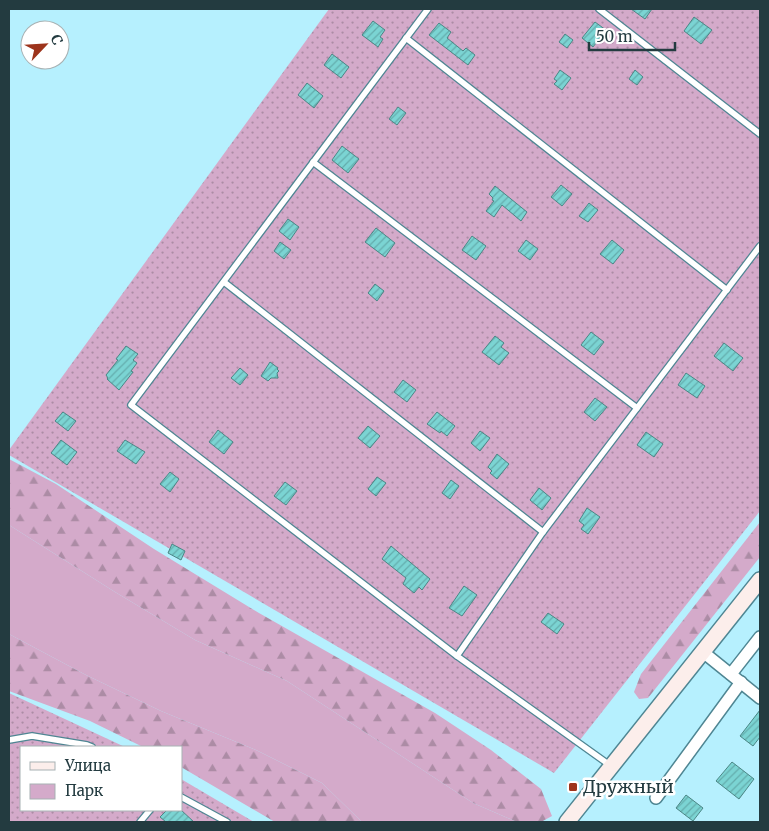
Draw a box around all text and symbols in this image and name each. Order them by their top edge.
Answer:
north arrow [20,20,70,70]
scale bar [589,20,675,52]
text: 50 m [596,27,633,46]
text: С [47,31,67,48]
legend [20,746,182,811]
text: Улица [64,756,111,775]
place label: Дружный [583,775,674,798]
text: Парк [65,781,104,800]
marker: Дружный [567,781,579,793]

